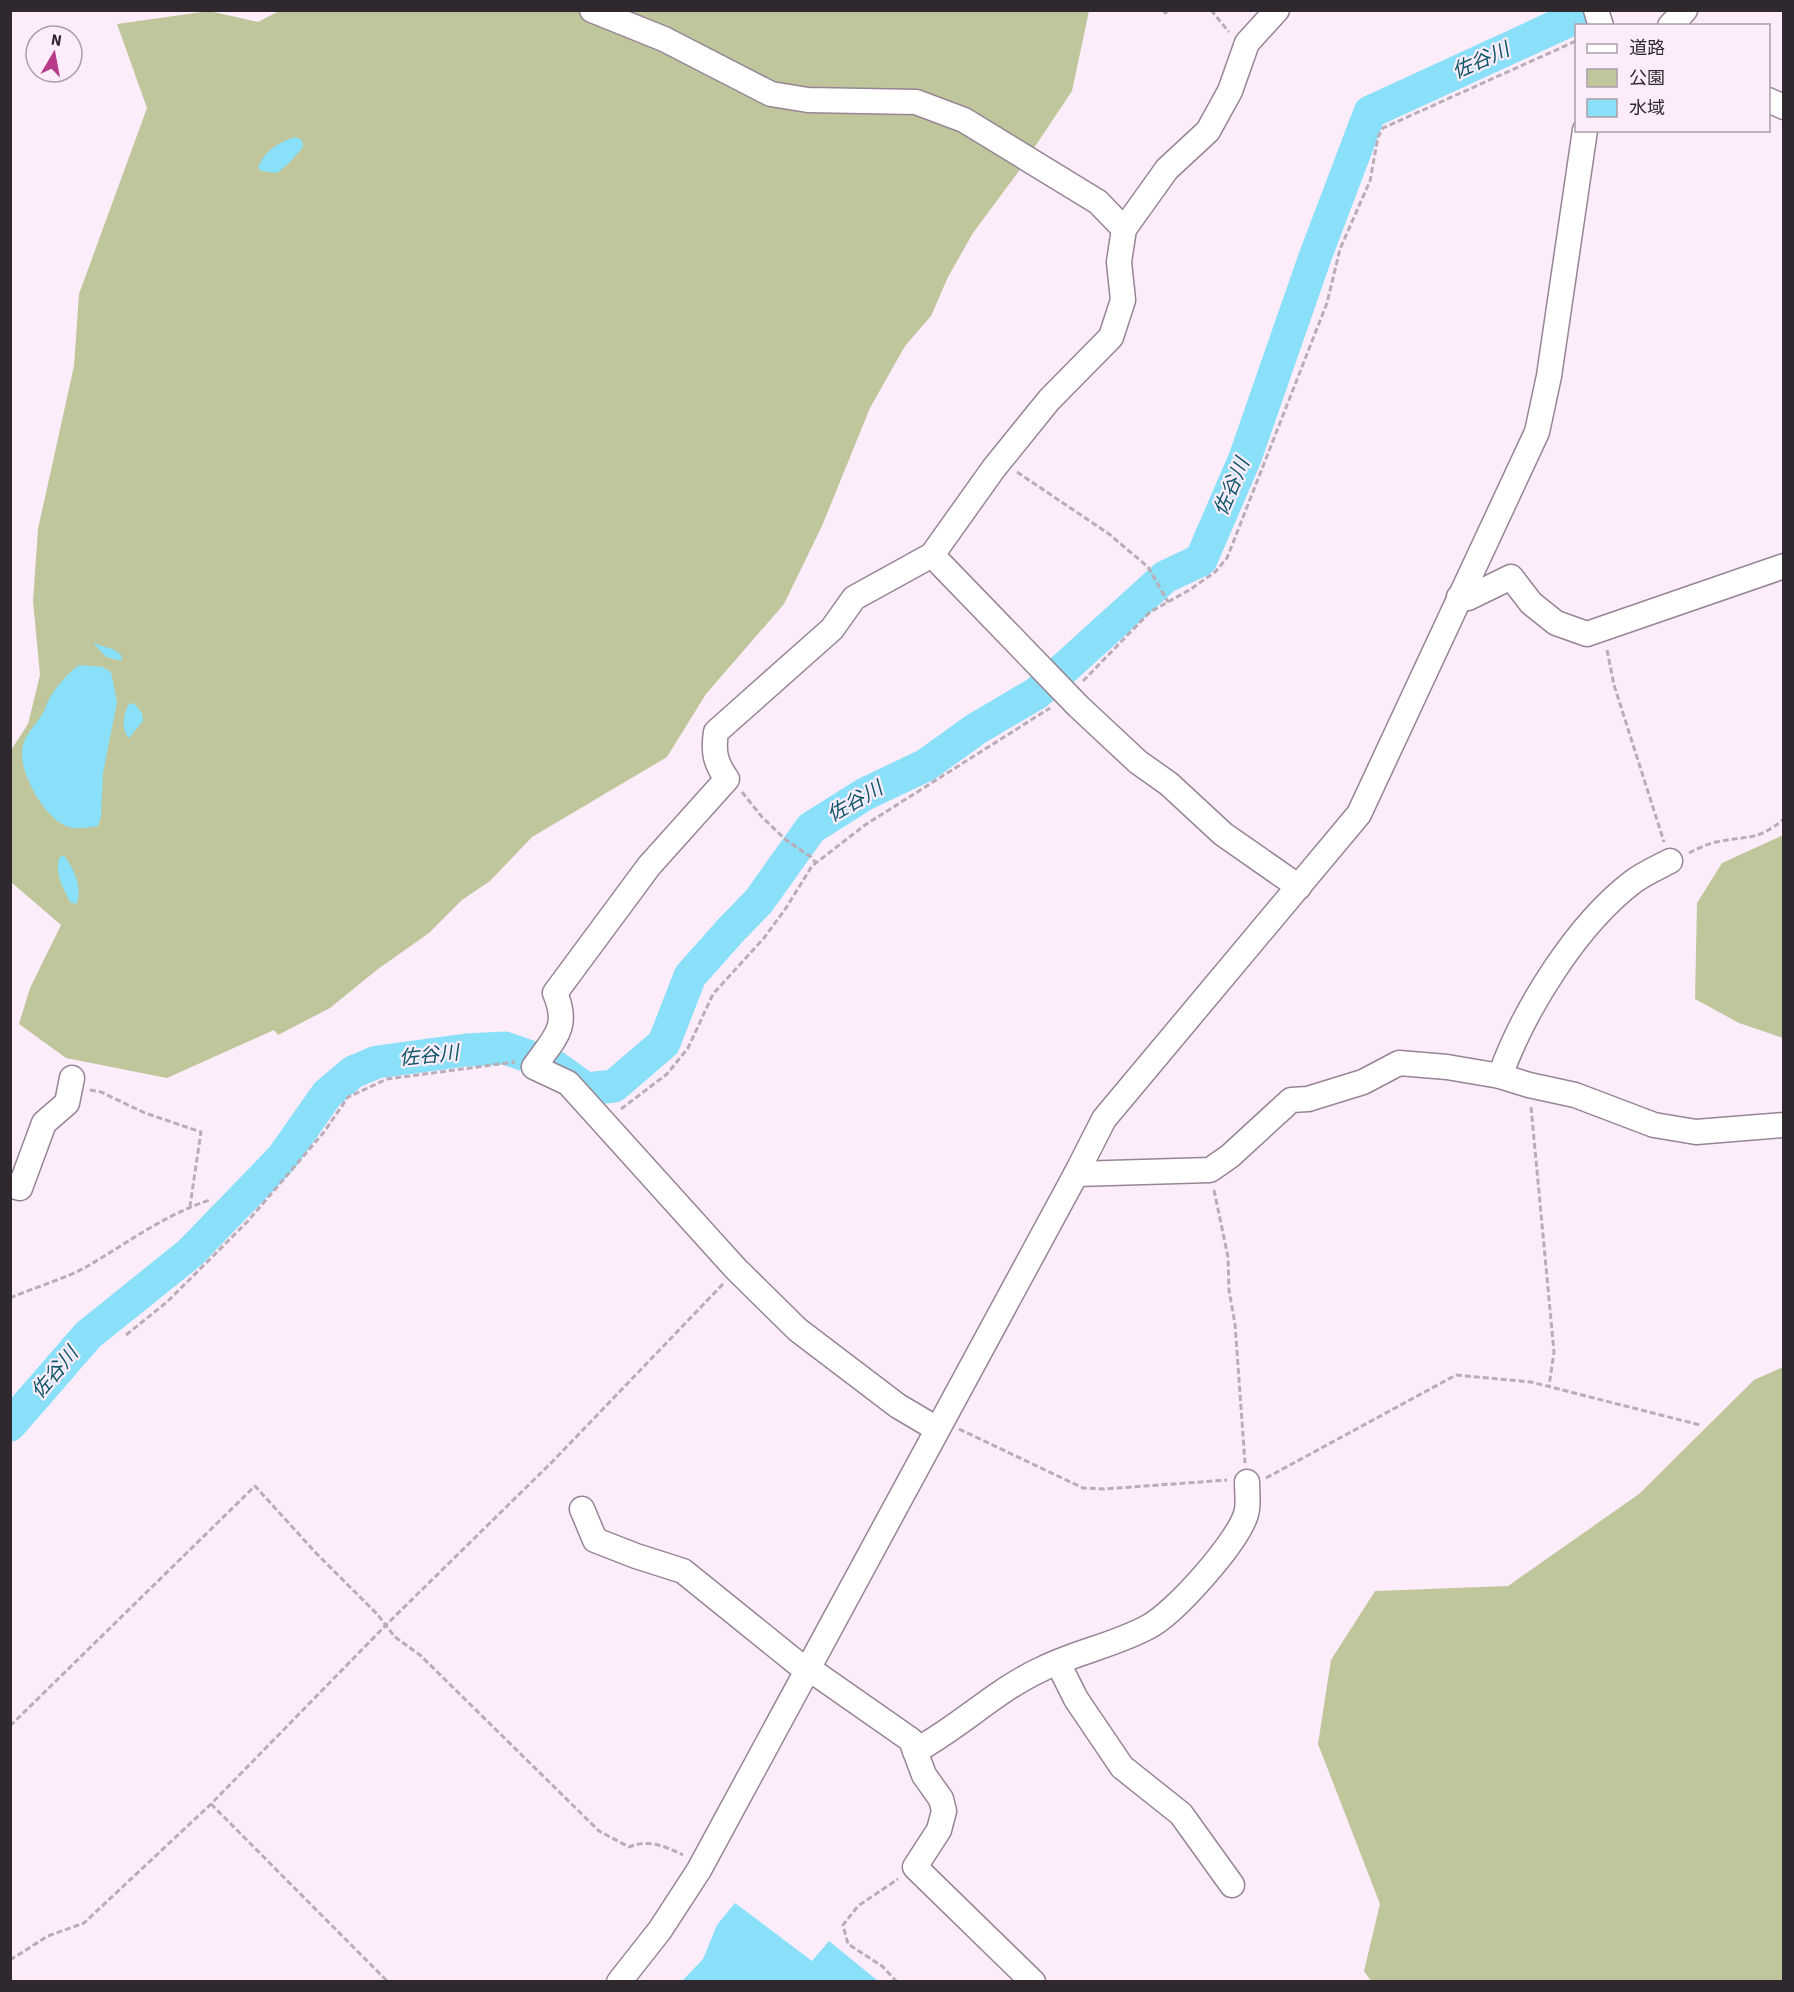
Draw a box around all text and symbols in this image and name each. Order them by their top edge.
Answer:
north arrow [24,24,84,84]
legend [1575,24,1770,132]
text: N [49,28,64,52]
water label: 佐谷川 [1448,35,1516,86]
text: 道路 [1629,36,1665,61]
text: 公園 [1629,66,1665,91]
text: 水域 [1629,96,1665,121]
water label: 佐谷川 [1207,452,1257,520]
water label: 佐谷川 [822,774,890,829]
water label: 佐谷川 [398,1039,462,1073]
water label: 佐谷川 [25,1339,86,1405]

